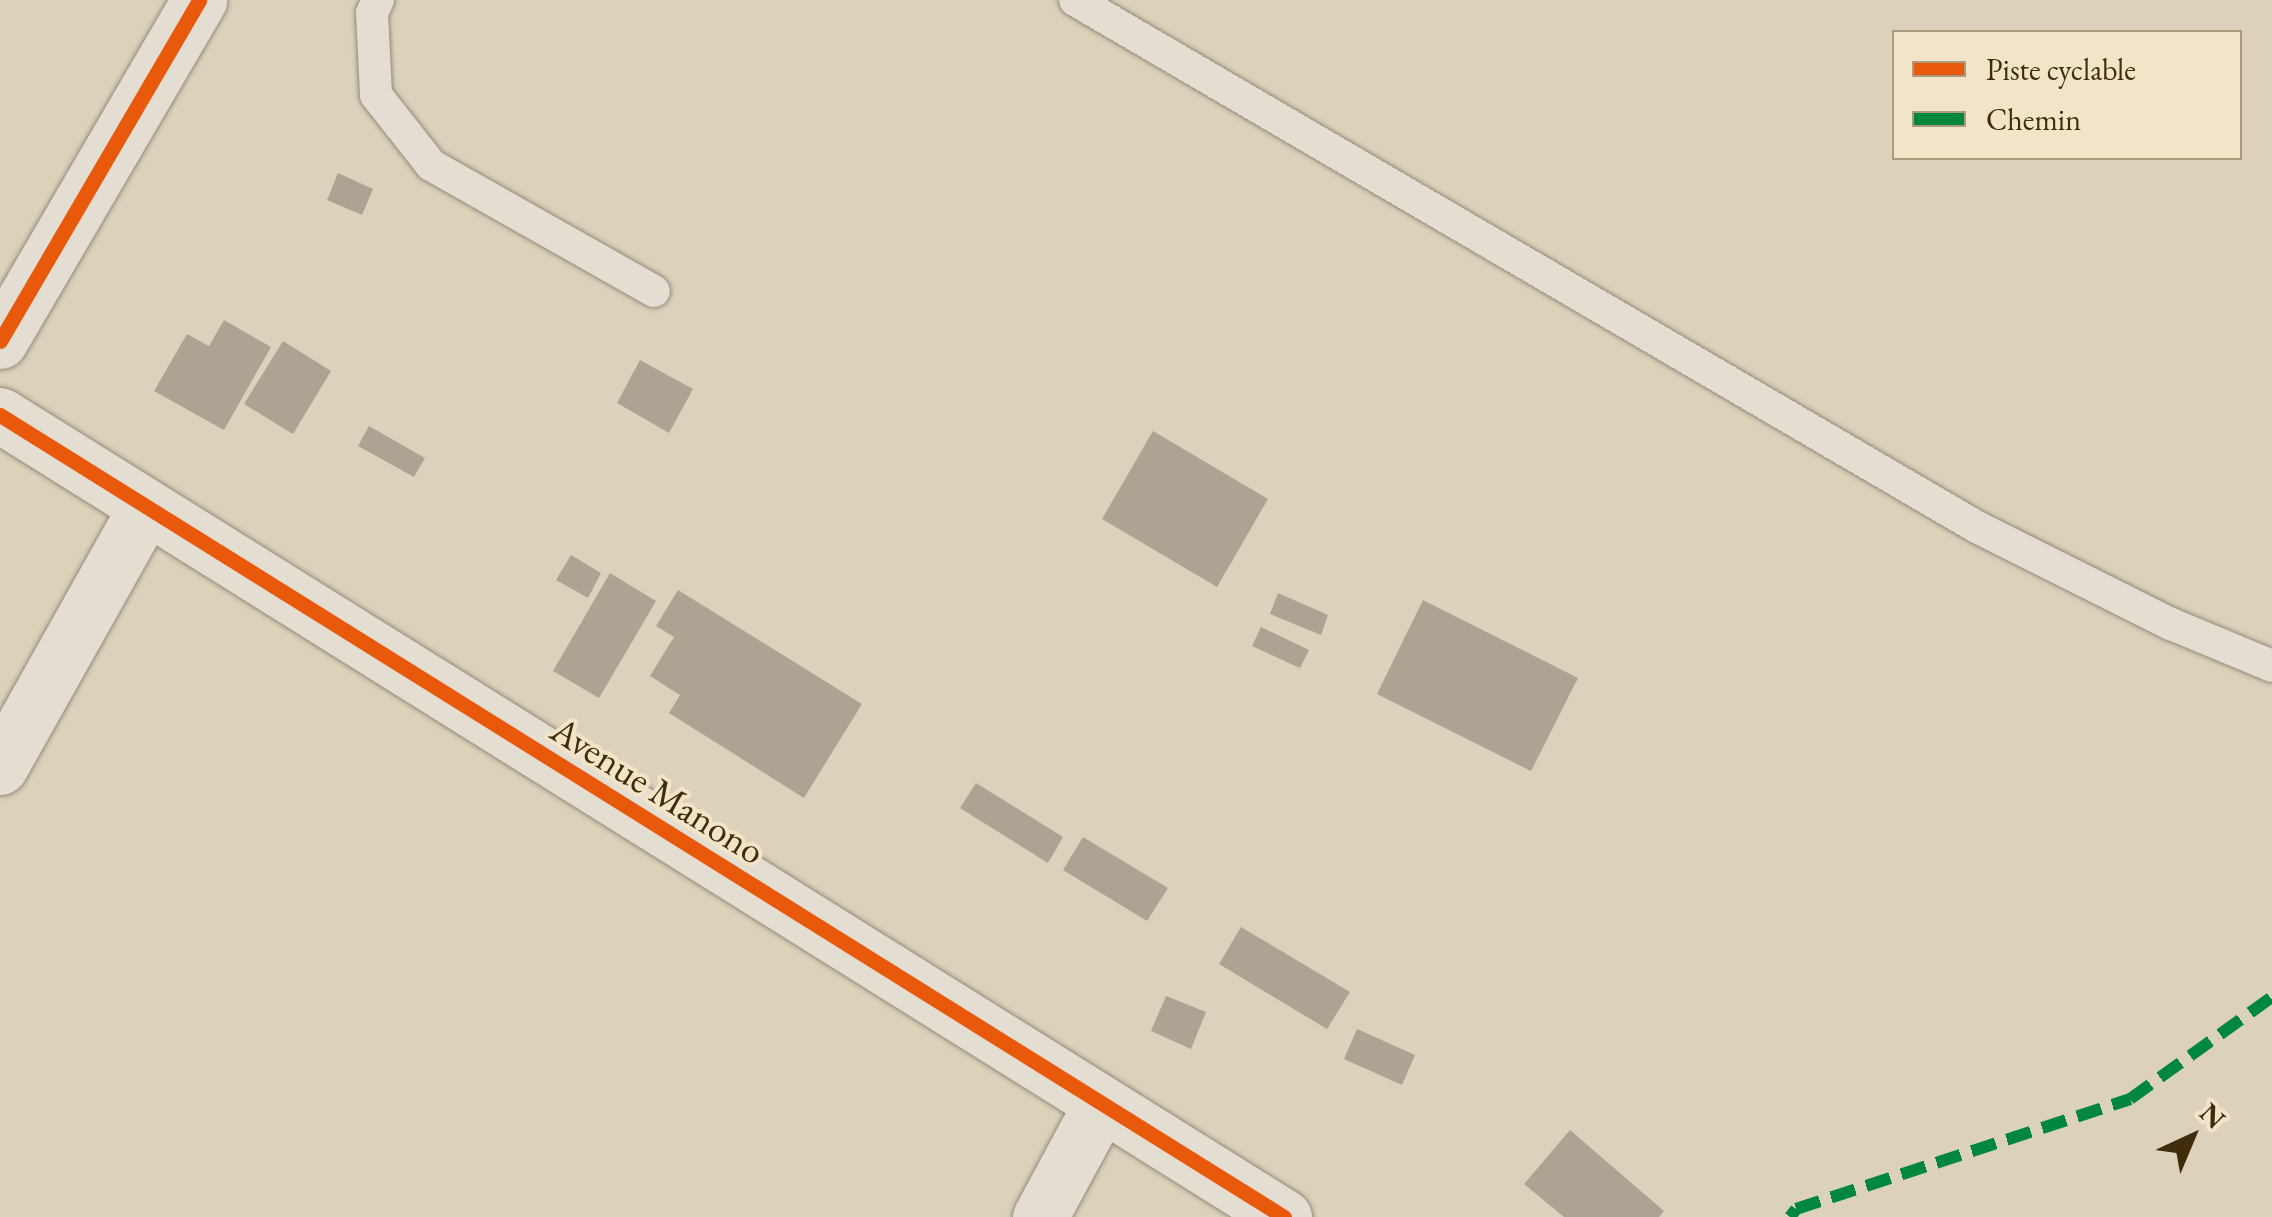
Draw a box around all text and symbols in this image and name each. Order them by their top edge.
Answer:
legend [1892,30,2242,160]
text: Piste cyclable [1986,50,2136,89]
text: Chemin [1986,100,2081,139]
street label: Avenue Manono [543,706,773,874]
north arrow [2142,1087,2242,1187]
text: N [2192,1095,2233,1136]

